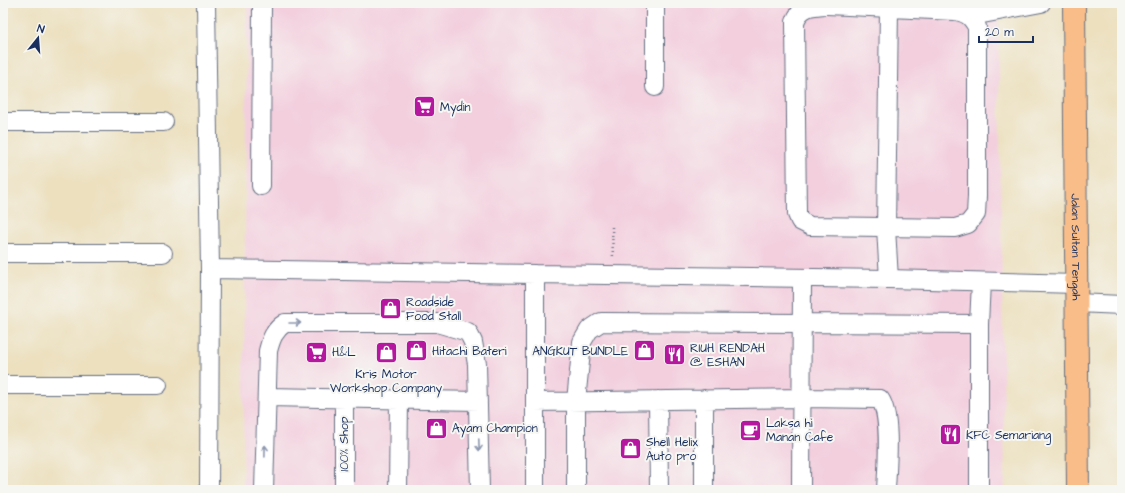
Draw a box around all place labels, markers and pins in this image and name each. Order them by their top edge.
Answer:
supermarket icon: Mydin [411,94,437,120]
place label: Mydin [440,99,470,117]
place label: Roadside Food Stall [406,294,461,325]
shop icon: Roadside Food Stall [377,296,403,322]
shop icon: Hitachi Bateri [404,338,430,364]
shop icon: ANGKUT BUNDLE [631,338,657,364]
supermarket icon: H&L [304,339,330,365]
shop icon: Kris Motor Workshop Company [373,340,399,366]
place label: RIUH RENDAH @ ESHAN [690,340,765,371]
restaurant icon: RIUH RENDAH @ ESHAN [662,342,688,368]
place label: Hitachi Bateri [432,343,507,360]
place label: ANGKUT BUNDLE [532,343,628,360]
place label: H&L [332,344,356,361]
place label: Kris Motor Workshop Company [330,366,443,398]
shop icon: Ayam Champion [423,415,449,441]
place label: Laksa hi Manan Cafe [766,415,834,446]
cafe icon: Laksa hi Manan Cafe [737,417,763,443]
place label: Ayam Champion [452,420,538,438]
restaurant icon: KFC Semariang [937,422,963,448]
place label: KFC Semariang [966,427,1051,445]
place label: Shell Helix Auto pro [646,434,698,465]
shop icon: Shell Helix Auto pro [618,436,644,462]

